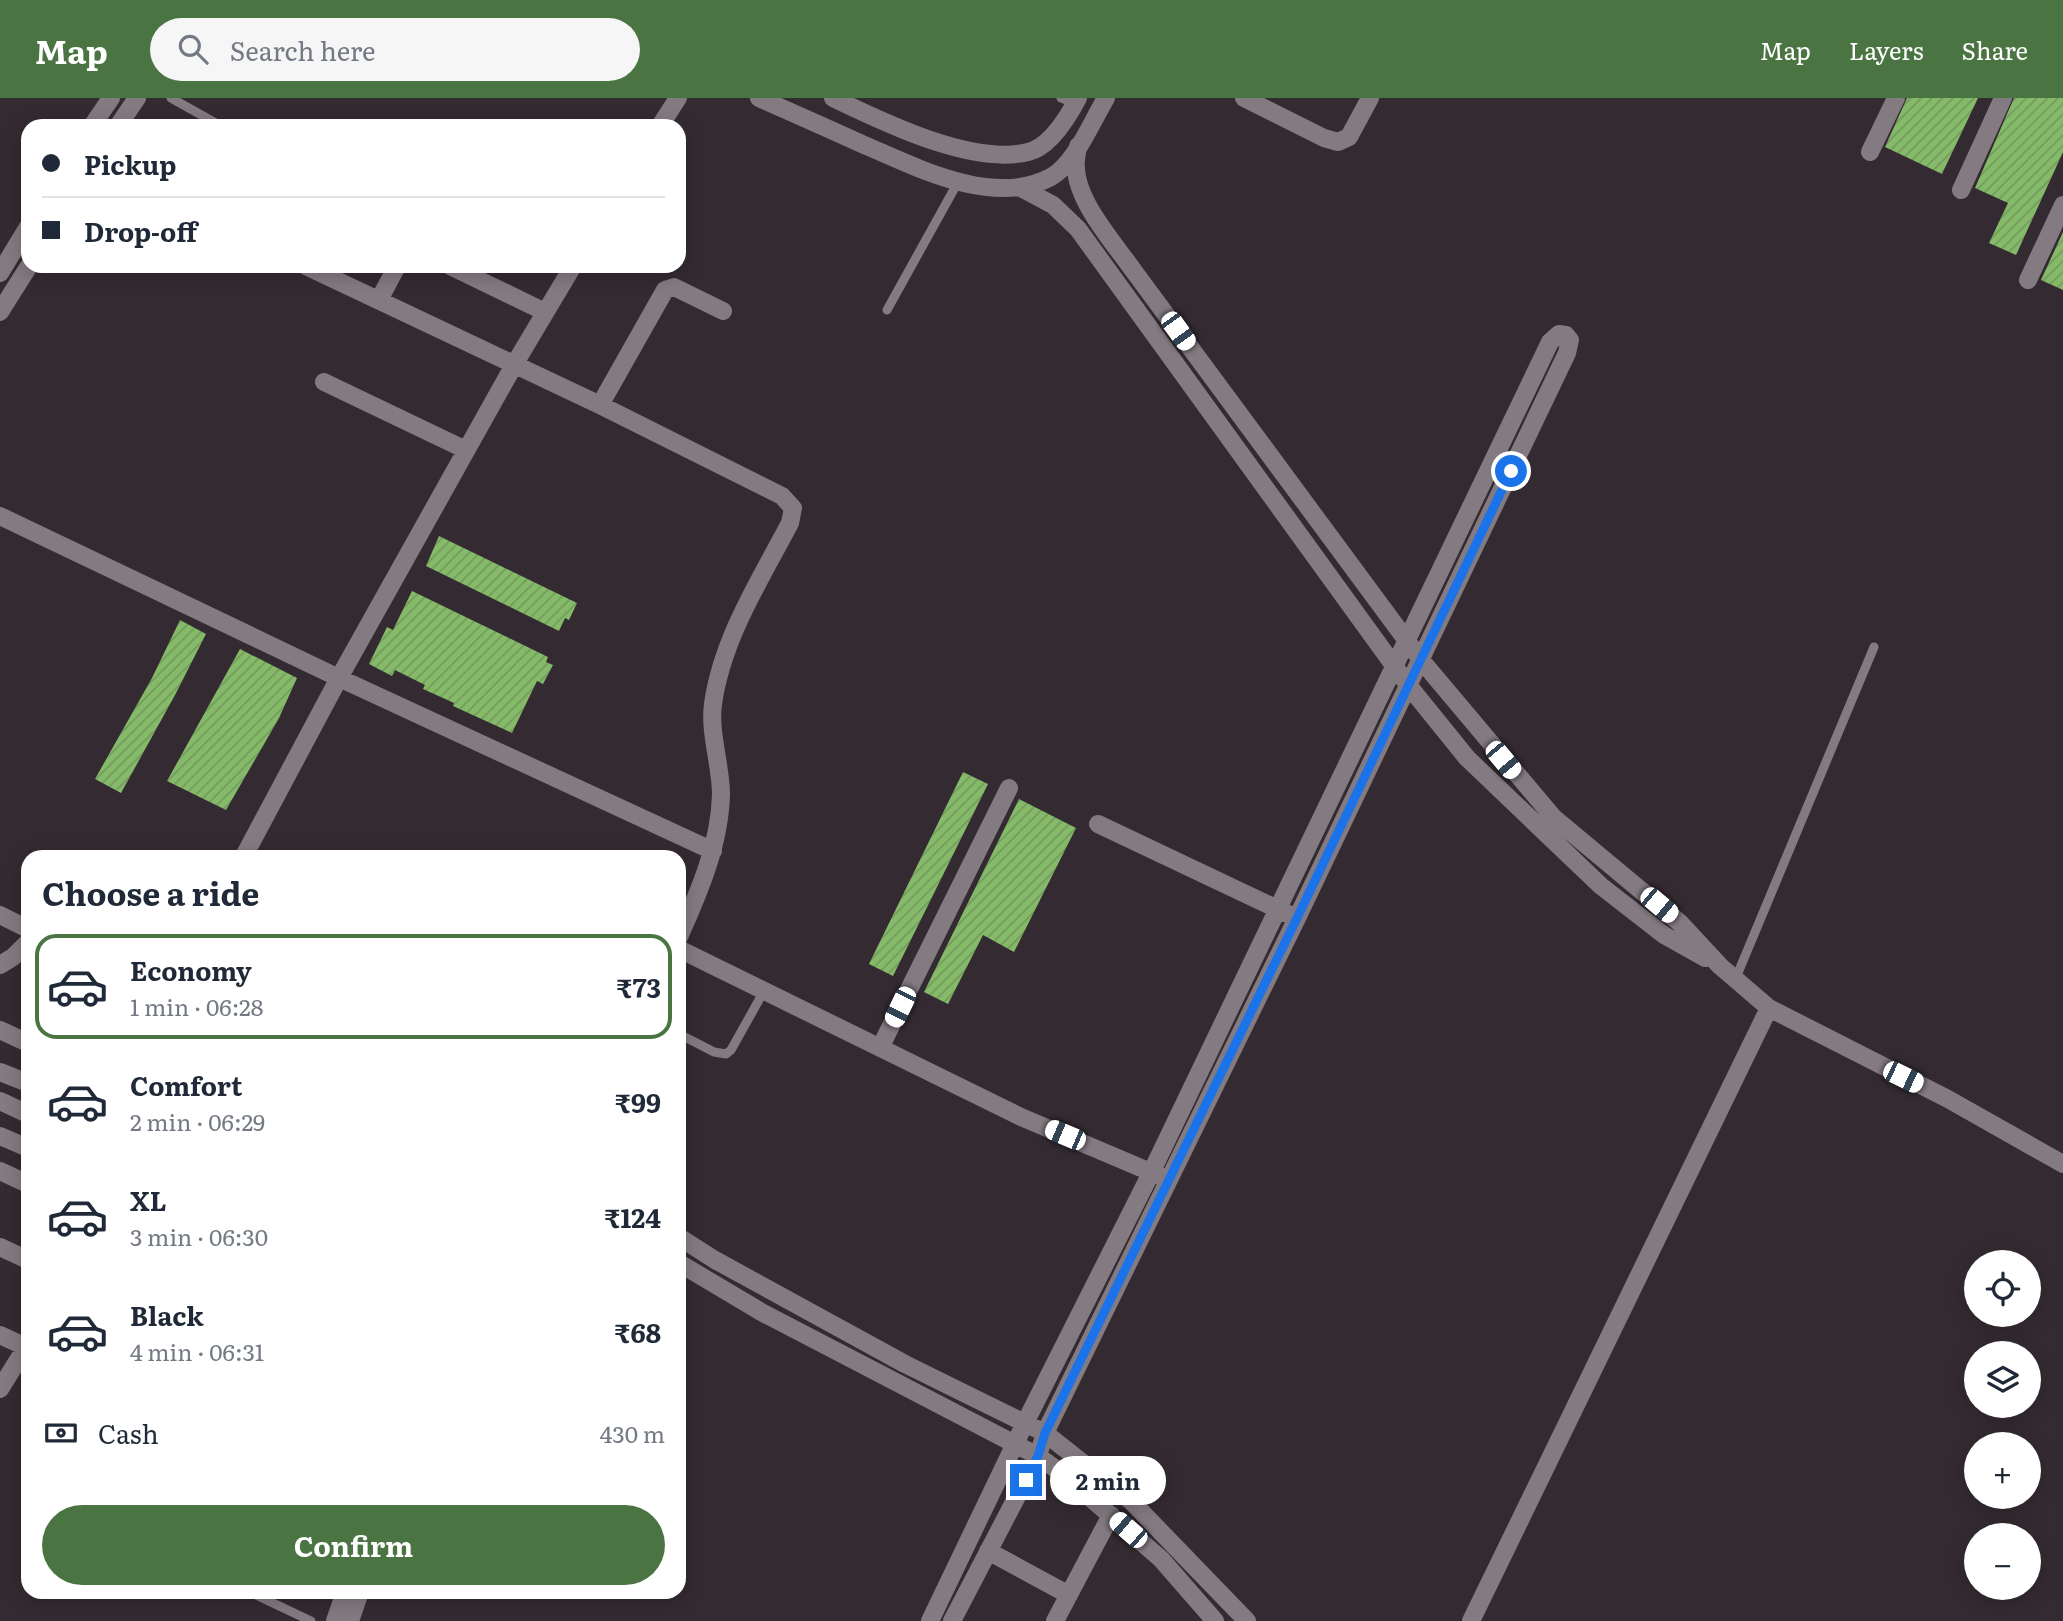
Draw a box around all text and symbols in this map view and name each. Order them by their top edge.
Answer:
search box [150,18,640,81]
text: Map [35,25,108,74]
icon: search [174,30,212,68]
text: Search here [230,30,376,69]
text: Map [1760,32,1811,67]
text: Layers [1849,32,1923,67]
text: Share [1961,32,2028,67]
text: Pickup [84,144,176,183]
text: Drop-off [84,211,197,250]
car [1158,308,1199,354]
route start [1495,455,1527,487]
car [1482,737,1525,783]
text: Choose a ride [42,868,259,916]
car [1637,883,1682,927]
text: Economy [130,950,252,989]
icon: car [46,955,109,1018]
text: ₹73 [617,967,661,1006]
car [882,984,919,1030]
text: 1 min · 06:28 [130,989,263,1023]
car [1880,1058,1927,1096]
text: Comfort [130,1065,242,1104]
icon: car [46,1070,109,1133]
text: ₹99 [615,1082,661,1121]
text: 2 min · 06:29 [130,1104,265,1138]
car [1042,1117,1089,1153]
text: XL [130,1180,167,1219]
icon: car [46,1185,109,1248]
text: ₹124 [605,1197,661,1236]
text: 3 min · 06:30 [130,1219,268,1253]
map controls [1964,1250,2041,1600]
button: locate [1964,1250,2041,1327]
text: Black [130,1295,204,1334]
icon: car [46,1300,109,1363]
text: ₹68 [615,1312,661,1351]
text: 4 min · 06:31 [130,1334,264,1368]
button: layers [1964,1341,2041,1418]
text: Cash [98,1413,159,1452]
icon: cash [42,1414,80,1452]
text: 430 m [600,1416,665,1450]
button: + [1964,1432,2041,1509]
callout: 2 min [1050,1456,1166,1504]
text: 2 min [1076,1463,1140,1497]
route end [1010,1464,1042,1496]
button: Confirm [42,1505,665,1585]
car [1106,1508,1151,1552]
button: − [1964,1523,2041,1600]

